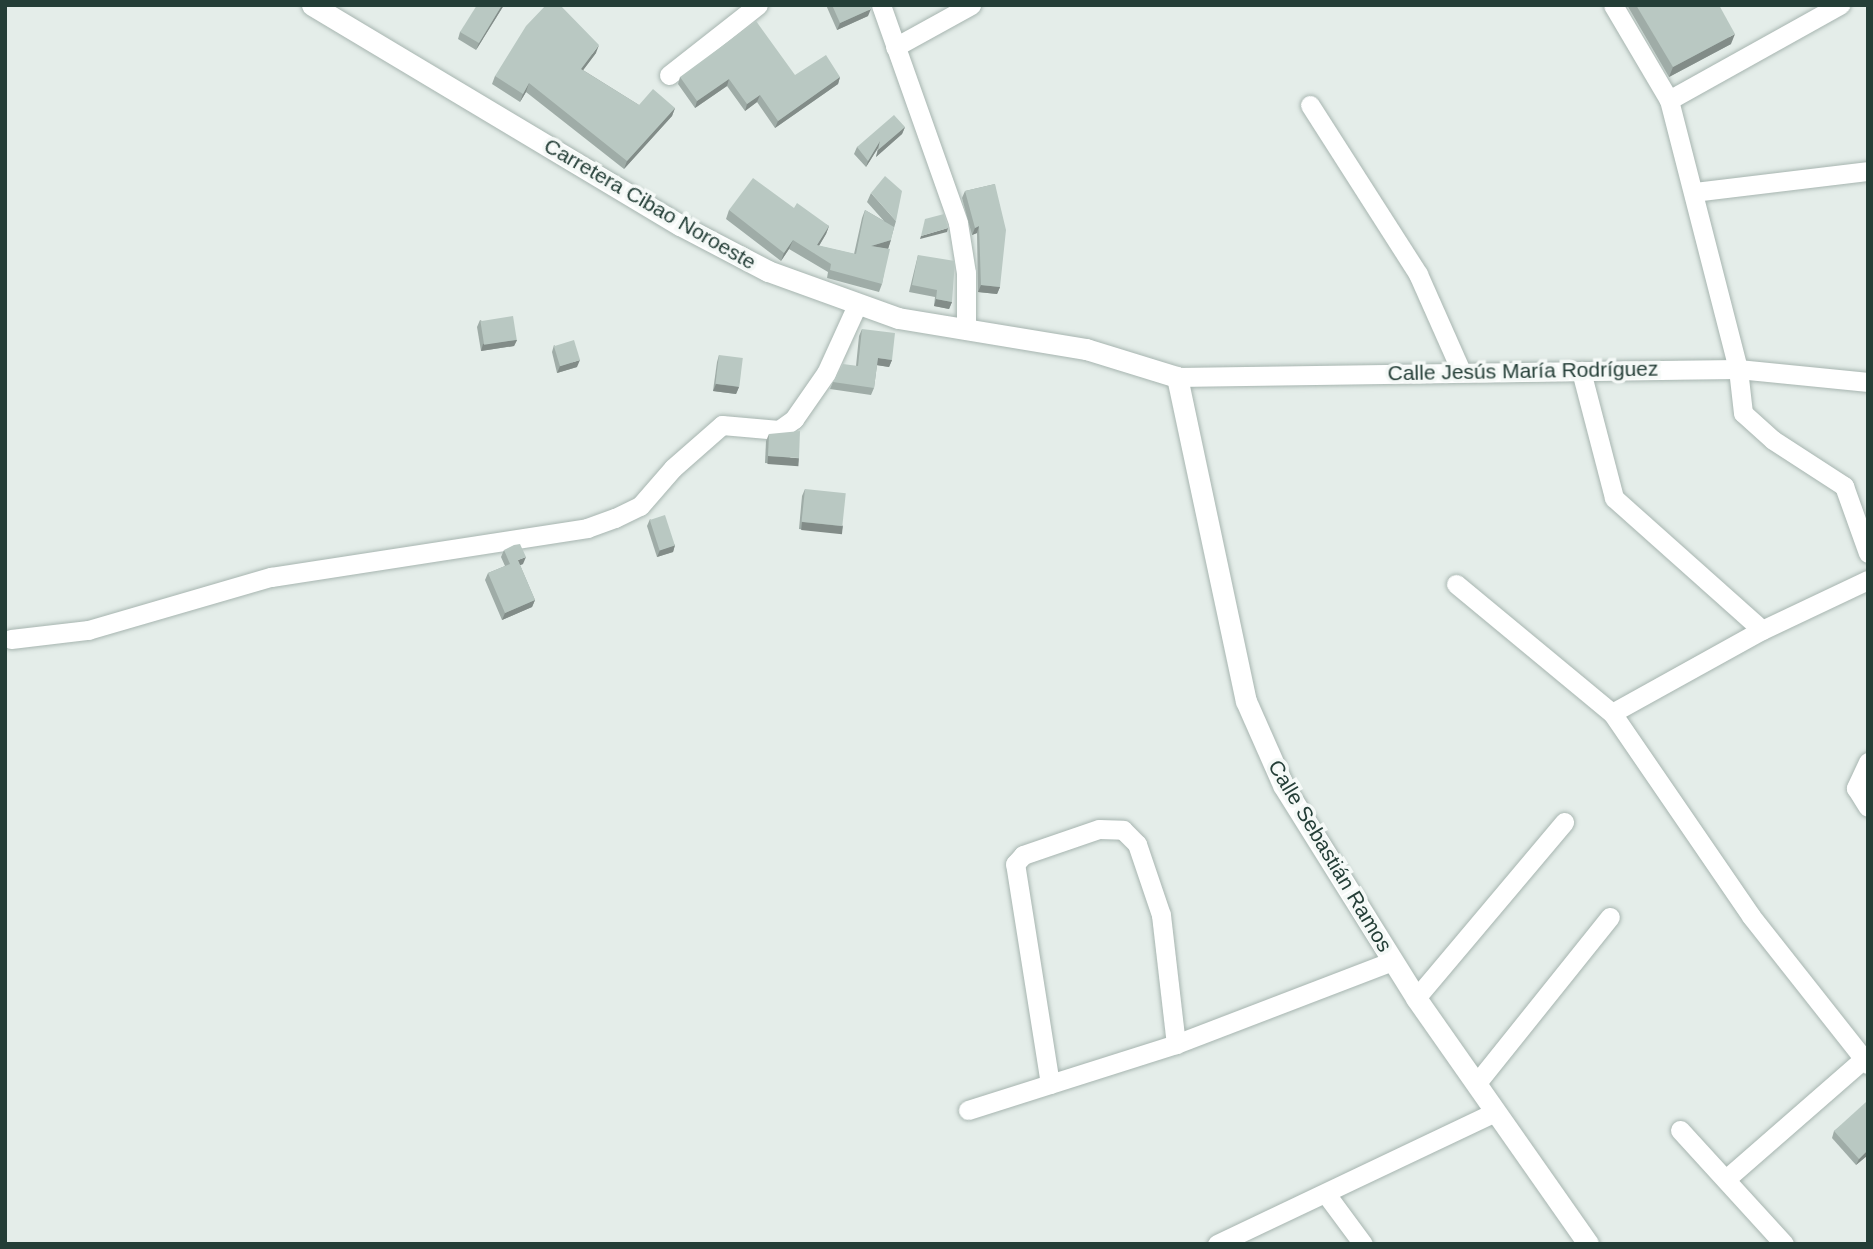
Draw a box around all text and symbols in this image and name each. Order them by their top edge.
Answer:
street label: Carretera Cibao Noroeste [540,133,760,275]
street label: Calle Jesús María Rodríguez [1387,356,1659,386]
street label: Calle Sebastián Ramos [1263,755,1397,957]

